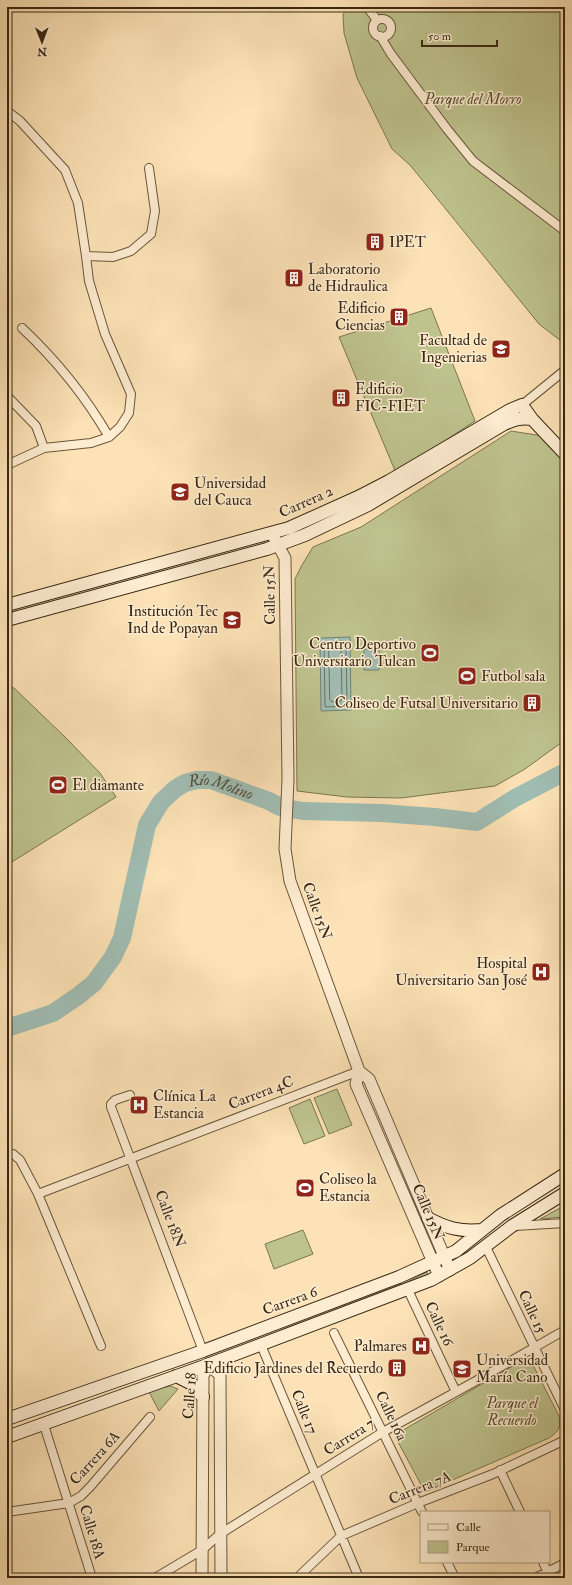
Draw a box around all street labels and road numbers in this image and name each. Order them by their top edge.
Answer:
street label: Carrera 2 [276,482,336,522]
street label: Calle 15N [260,565,280,625]
street label: Calle 15N [298,880,336,943]
street label: Carrera 4C [226,1072,296,1114]
street label: Calle 15N [408,1181,449,1244]
street label: Calle 18N [150,1188,190,1251]
street label: Carrera 6 [260,1282,321,1320]
street label: Calle 15 [514,1287,551,1337]
street label: Calle 16 [420,1299,458,1351]
street label: Calle 18 [179,1372,201,1420]
street label: Calle 17 [287,1387,322,1437]
street label: Calle 16a [371,1388,412,1445]
street label: Carrera 7 [320,1414,378,1460]
street label: Carrera 6A [66,1427,125,1489]
street label: Carrera 7A [386,1467,455,1509]
street label: Calle 18A [75,1502,109,1562]

